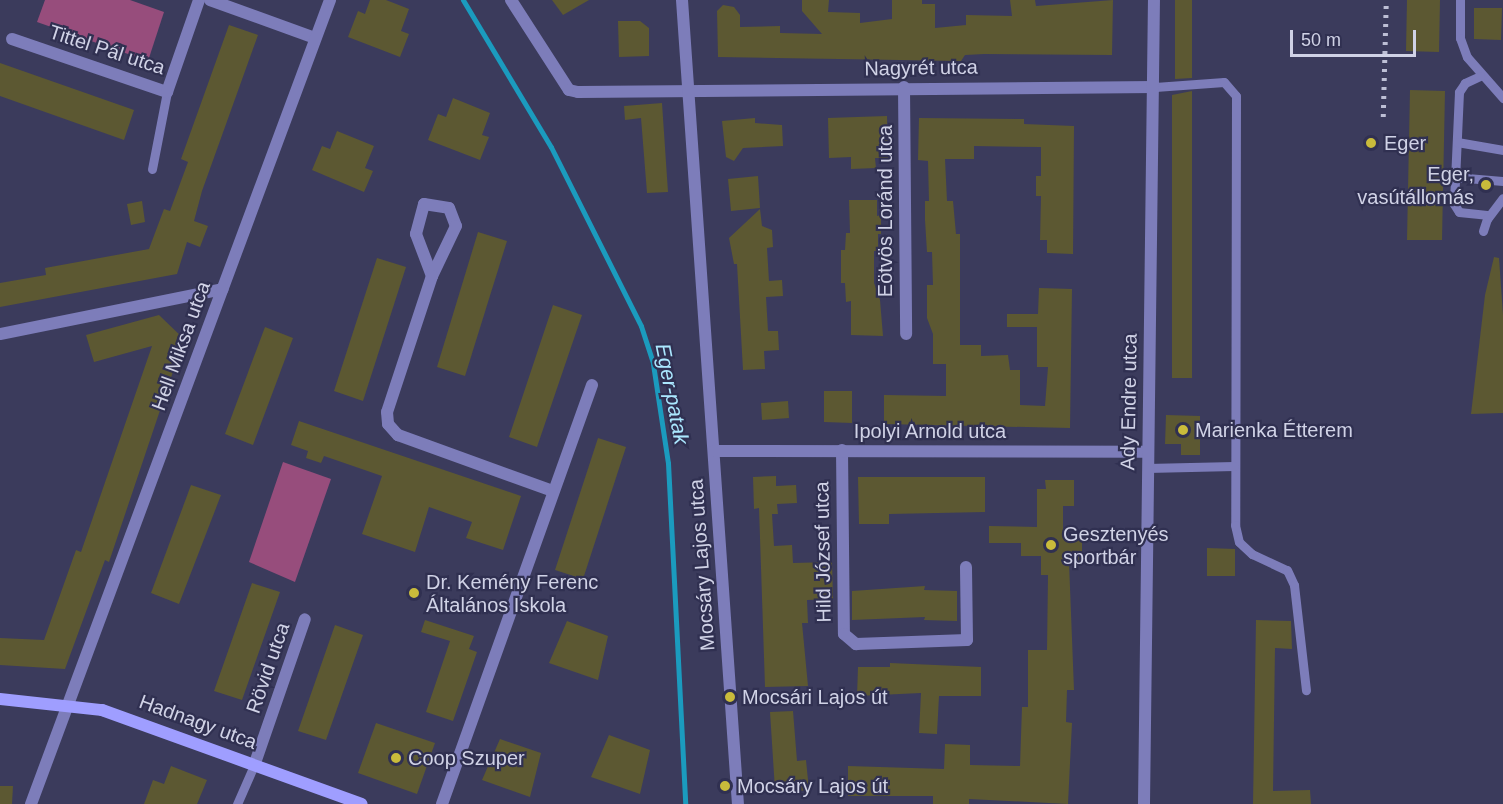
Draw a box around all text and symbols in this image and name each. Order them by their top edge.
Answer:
scale bar [1293,18,1419,56]
street label: Tittel Pál utca [46,20,168,80]
text: 50 m [1301,30,1341,50]
street label: Nagyrét utca [864,55,978,81]
street label: Eötvös Loránd utca [873,125,897,297]
place label: Eger [1384,131,1426,155]
marker: Eger [1362,134,1380,152]
place label: Eger, vasútállomás [1357,162,1474,209]
marker: Eger, vasútállomás [1479,178,1493,192]
street label: Hell Miksa utca [147,278,215,414]
street label: Ady Endre utca [1116,333,1142,471]
water label: Eger-patak [650,341,694,447]
place label: Marienka Étterem [1195,418,1353,442]
street label: Ipolyi Arnold utca [853,419,1007,443]
marker: Marienka Étterem [1176,423,1190,437]
street label: Mocsáry Lajos utca [684,478,720,652]
street label: Hild József utca [810,481,836,623]
place label: Gesztenyés sportbár [1063,522,1169,569]
marker: Gesztenyés sportbár [1044,538,1058,552]
place label: Dr. Kemény Ferenc Általános Iskola [426,570,598,617]
marker: Dr. Kemény Ferenc Általános Iskola [407,586,421,600]
street label: Rövid utca [241,619,295,717]
place label: Mocsári Lajos út [742,685,888,709]
street label: Hadnagy utca [136,690,260,754]
marker: Mocsári Lajos út [723,690,737,704]
place label: Coop Szuper [408,746,525,770]
marker: Coop Szuper [389,751,403,765]
place label: Mocsáry Lajos út [737,774,888,798]
marker: Mocsáry Lajos út [718,779,732,793]

